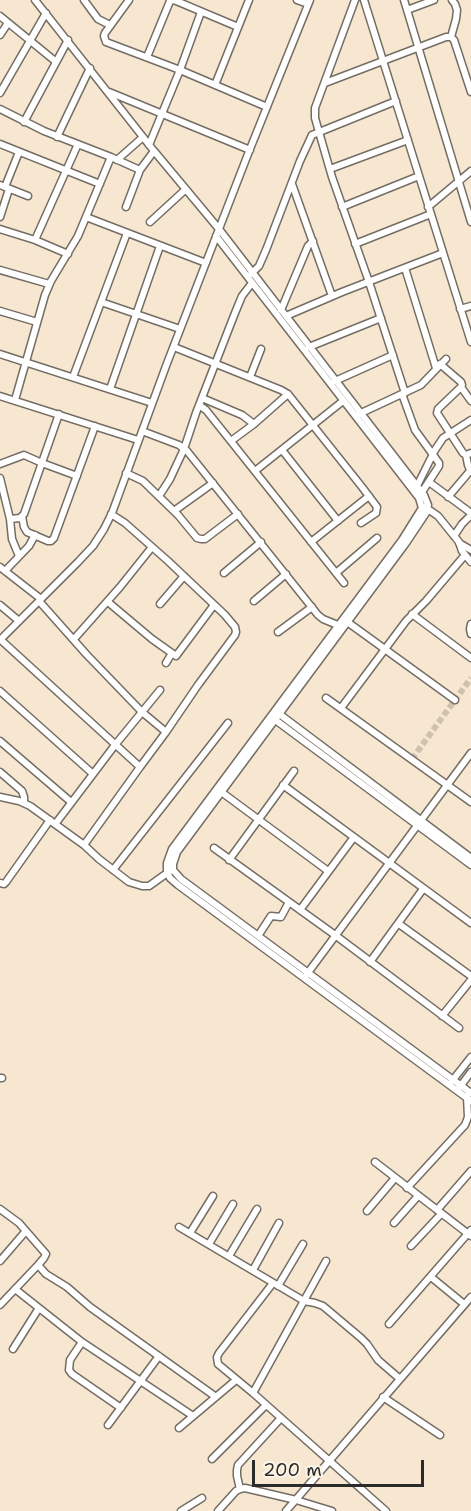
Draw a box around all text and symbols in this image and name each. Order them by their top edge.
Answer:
scale bar [255,1448,428,1486]
text: 200 m [263,1458,322,1482]

